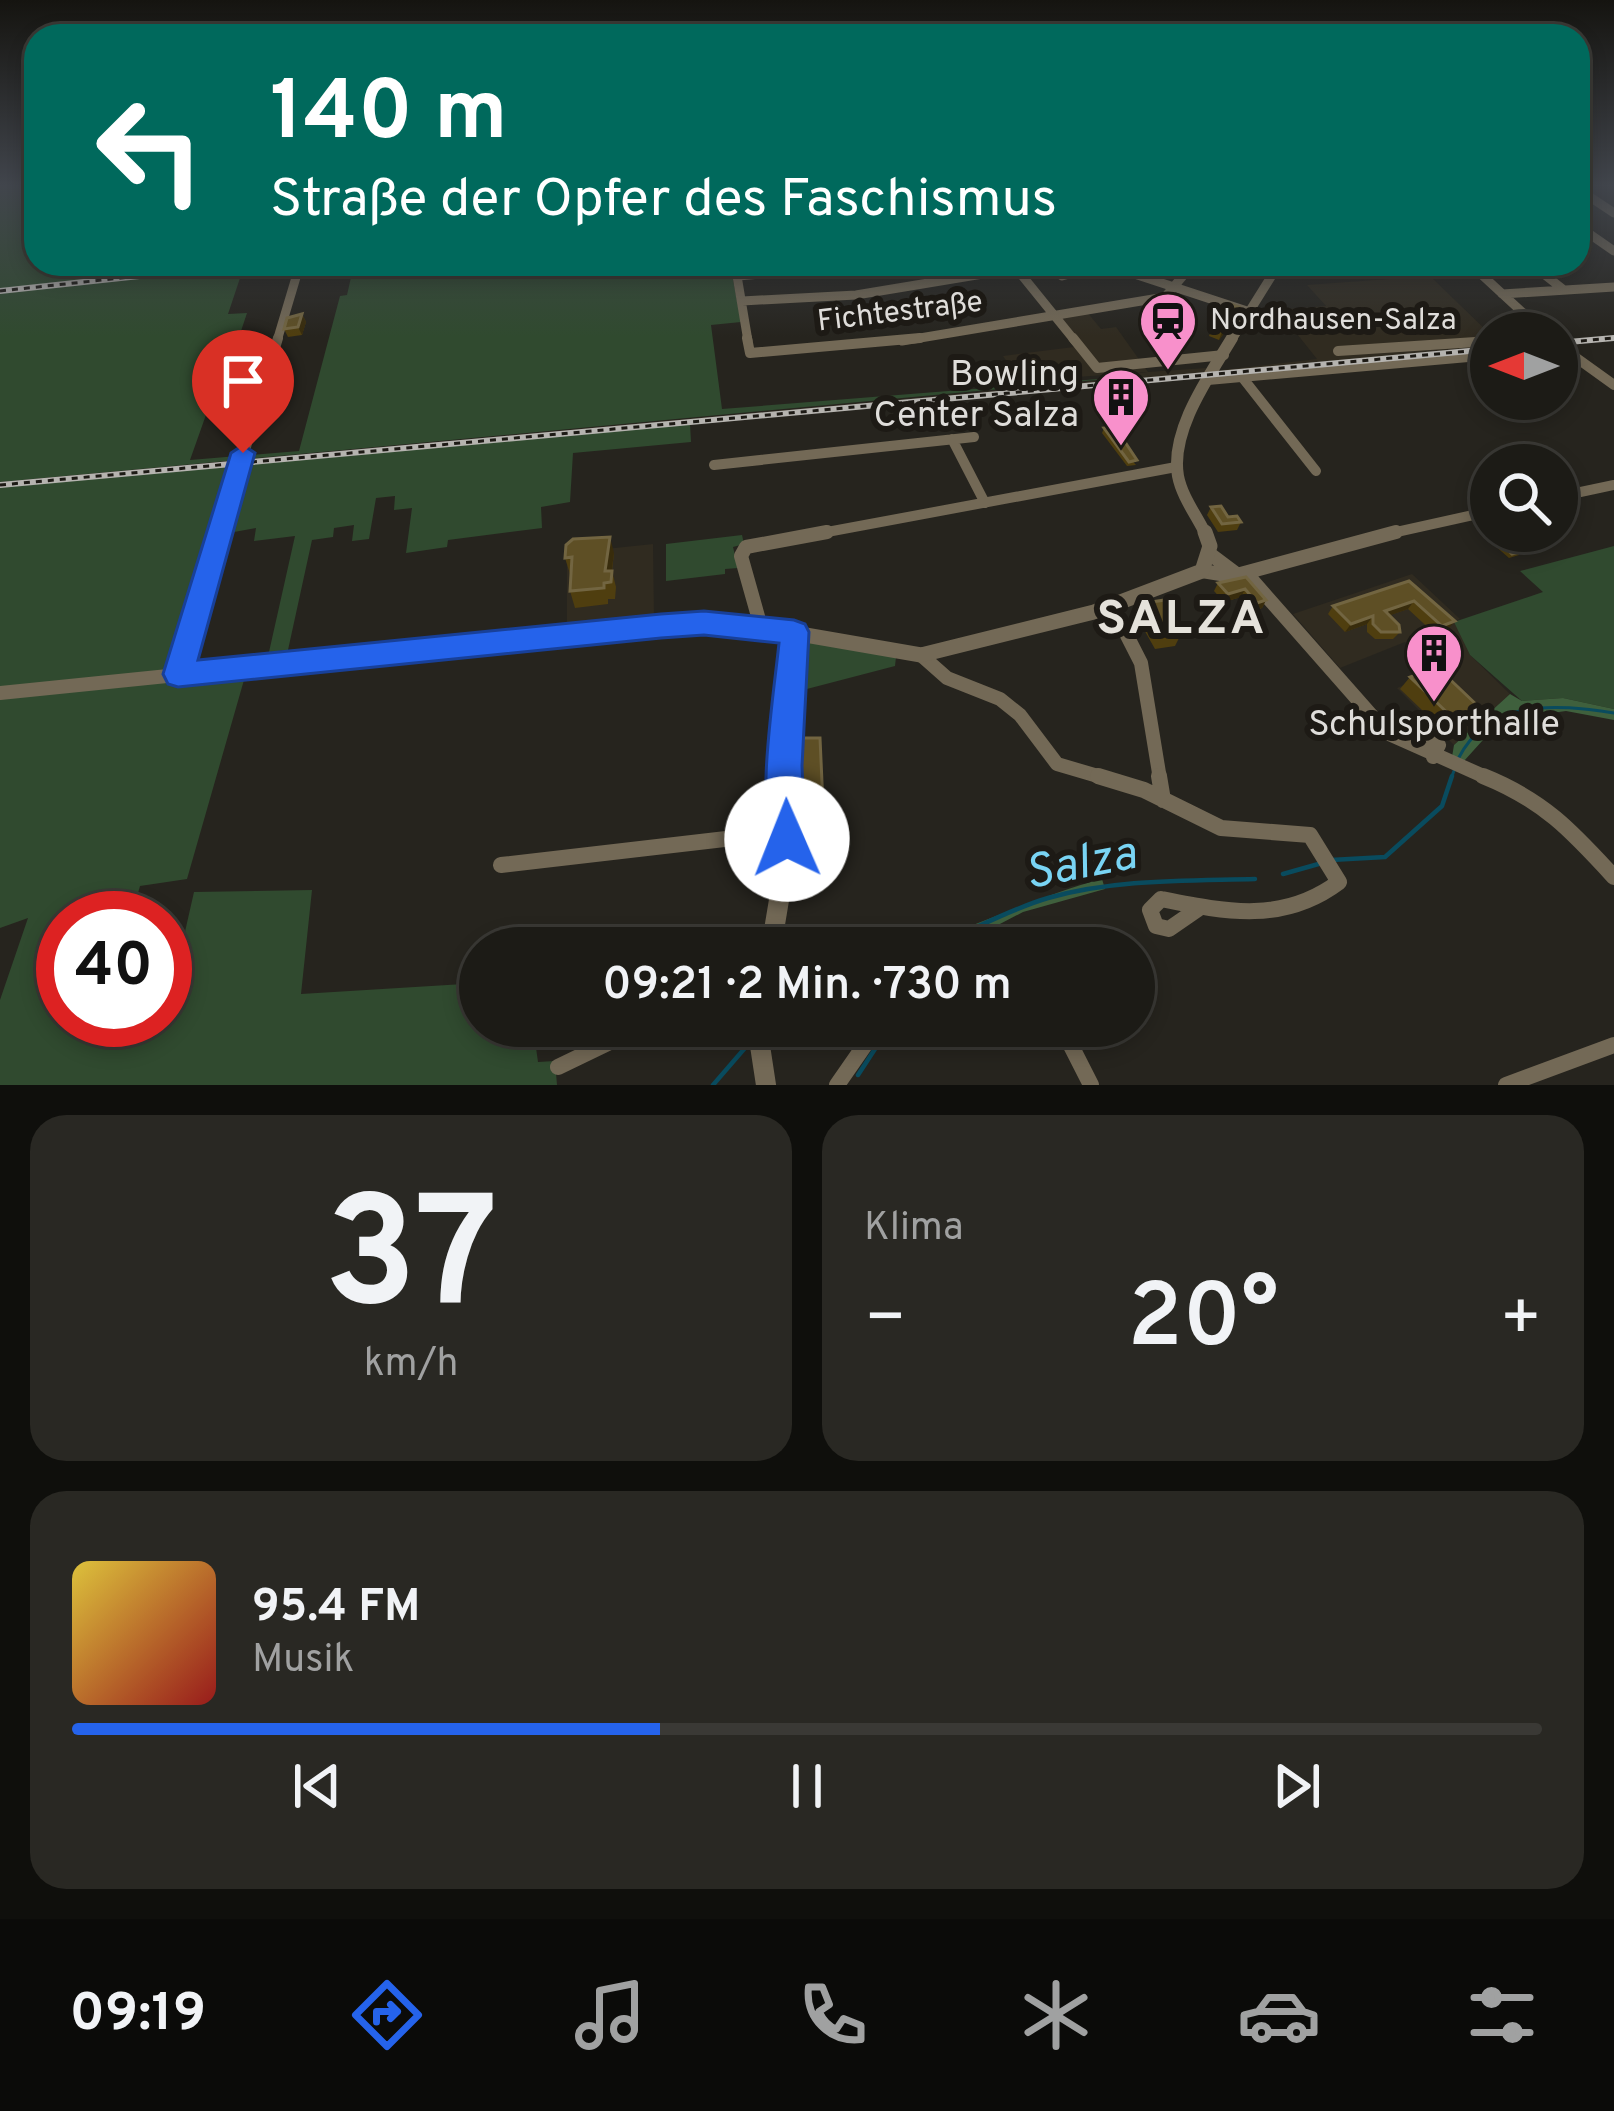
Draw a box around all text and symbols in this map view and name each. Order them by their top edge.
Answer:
text: 140 m [270,63,507,169]
icon: left [72,72,228,228]
text: Straße der Opfer des Faschismus [270,167,1057,236]
street label: Fichtestraße [815,285,985,341]
station icon: Nordhausen-Salza [1137,290,1199,372]
place label: Nordhausen-Salza [1210,303,1457,340]
north arrow [1470,312,1578,420]
map controls [1470,312,1578,552]
pin [192,330,294,453]
icon: arrive [210,348,276,414]
place label: Bowling Center Salza [874,353,1079,440]
building icon: Bowling Center Salza [1090,366,1152,448]
button: search [1470,444,1578,552]
district label: SALZA [1097,591,1267,651]
building icon: Schulsporthalle [1403,622,1465,704]
place label: Schulsporthalle [1308,703,1560,749]
position arrow [724,776,850,902]
water label: Salza [1020,826,1142,906]
speed limit sign: 40 [36,891,192,1047]
text: 09:21 · 2 Min. · 730 m [602,958,1012,1015]
text: 37 [324,1164,498,1362]
text: Klima [864,1205,964,1254]
text: 20° [1127,1265,1279,1378]
text: − [864,1280,907,1363]
text: + [1499,1280,1542,1363]
text: km/h [364,1341,458,1390]
text: 95.4 FM [252,1580,421,1637]
text: Musik [252,1637,354,1686]
icon: previous [284,1753,350,1819]
icon: pause [774,1753,840,1819]
icon: next [1264,1753,1330,1819]
icon: directions [345,1973,429,2057]
icon: music [568,1973,652,2057]
icon: phone [791,1973,875,2057]
icon: climate [1014,1973,1098,2057]
icon: car [1237,1973,1321,2057]
icon: filters [1460,1973,1544,2057]
text: 09:19 [70,1981,206,2050]

